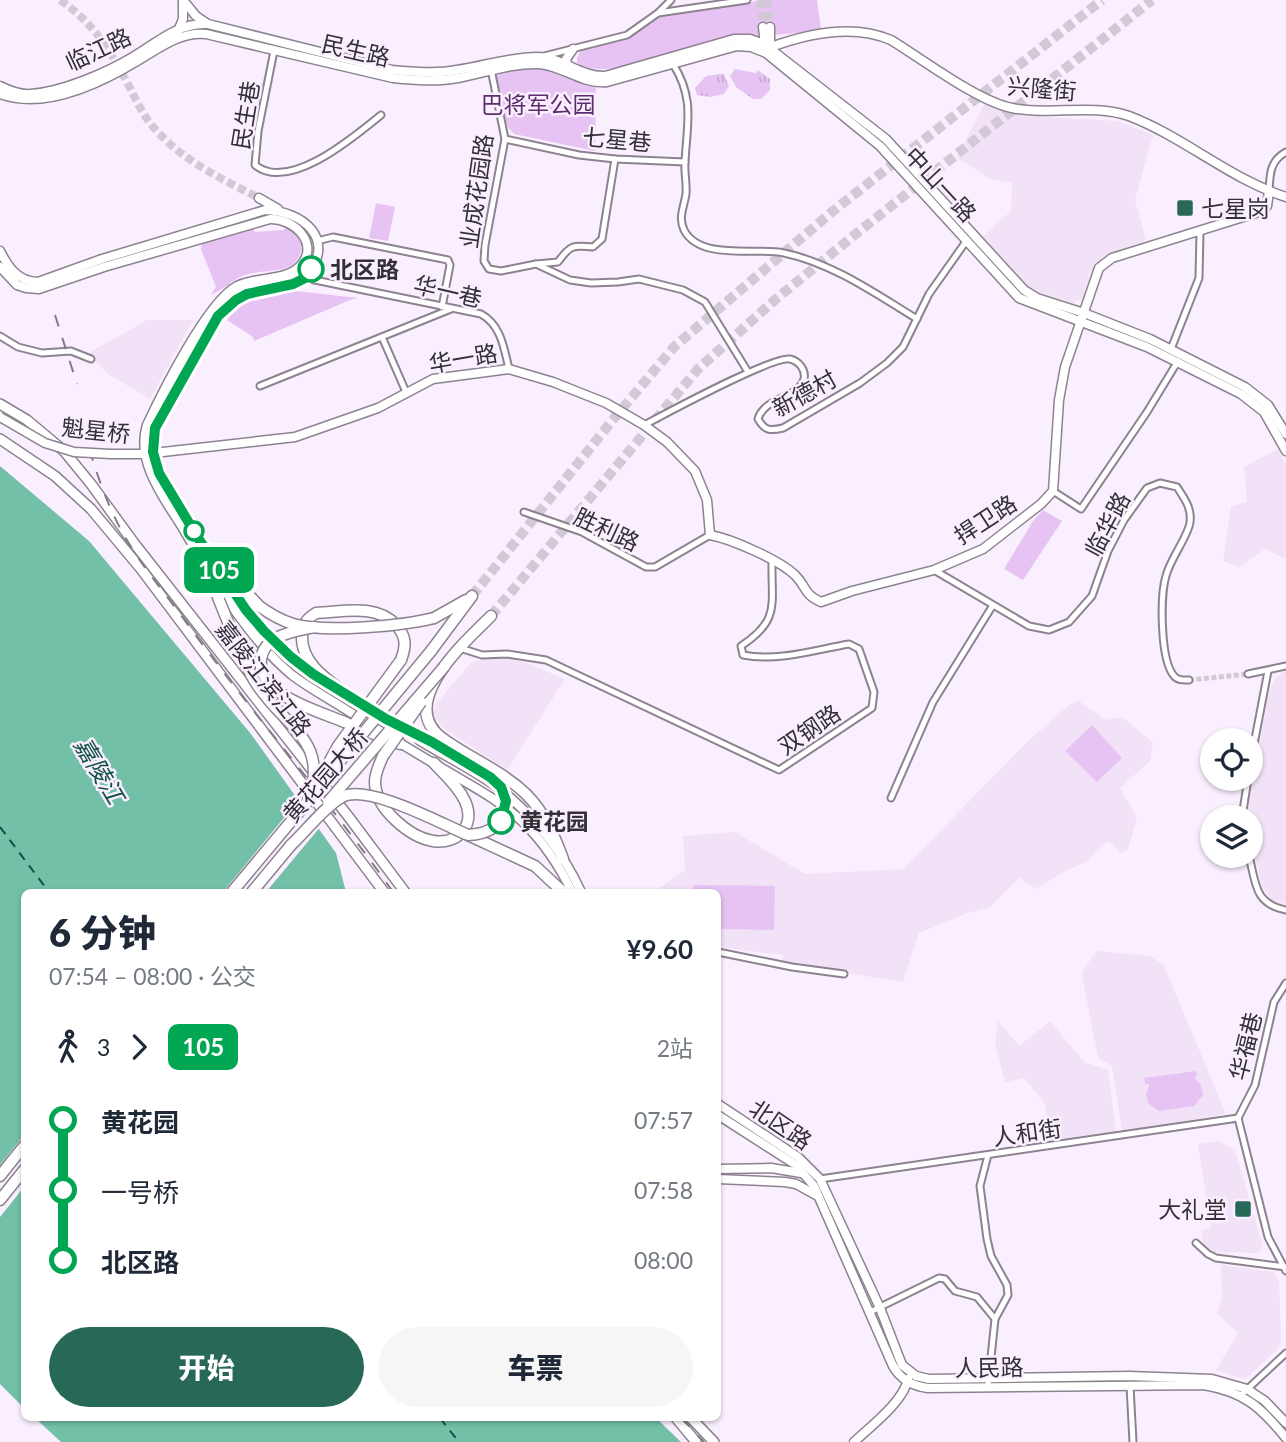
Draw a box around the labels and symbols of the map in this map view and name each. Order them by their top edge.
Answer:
street label: 临江路 [61,22,135,76]
street label: 民生路 [319,29,393,71]
street label: 兴隆街 [1006,71,1078,105]
street label: 民生巷 [226,79,264,151]
park label: 巴将军公园 [481,90,596,118]
street label: 七星巷 [581,122,653,156]
street label: 业成花园路 [454,132,498,250]
street label: 中山一路 [899,141,983,227]
place label: 七星岗 [1201,194,1270,222]
marker: 七星岗 [1175,198,1195,218]
place label: 北区路 [330,255,399,283]
marker: 北区路 [298,256,324,282]
street label: 华一巷 [411,270,485,312]
street label: 华一路 [427,338,499,378]
street label: 新德村 [767,364,841,422]
street label: 魁星桥 [60,412,132,448]
street label: 临华路 [1078,487,1136,561]
street label: 捍卫路 [948,488,1022,550]
street label: 胜利路 [570,502,644,556]
unlabelled marker [184,521,204,541]
line badge: 105 [179,547,259,593]
street label: 嘉陵江滨江路 [210,615,318,741]
street label: 双钢路 [773,698,845,760]
street label: 黄花园大桥 [277,722,373,828]
water label: 嘉陵江 [69,732,133,811]
place label: 黄花园 [520,807,589,835]
marker: 黄花园 [488,808,514,834]
street label: 华福巷 [1223,1009,1267,1083]
street label: 北区路 [745,1093,817,1155]
street label: 人和街 [991,1113,1063,1151]
place label: 大礼堂 [1158,1195,1227,1223]
marker: 大礼堂 [1233,1199,1253,1219]
street label: 人民路 [954,1352,1024,1382]

